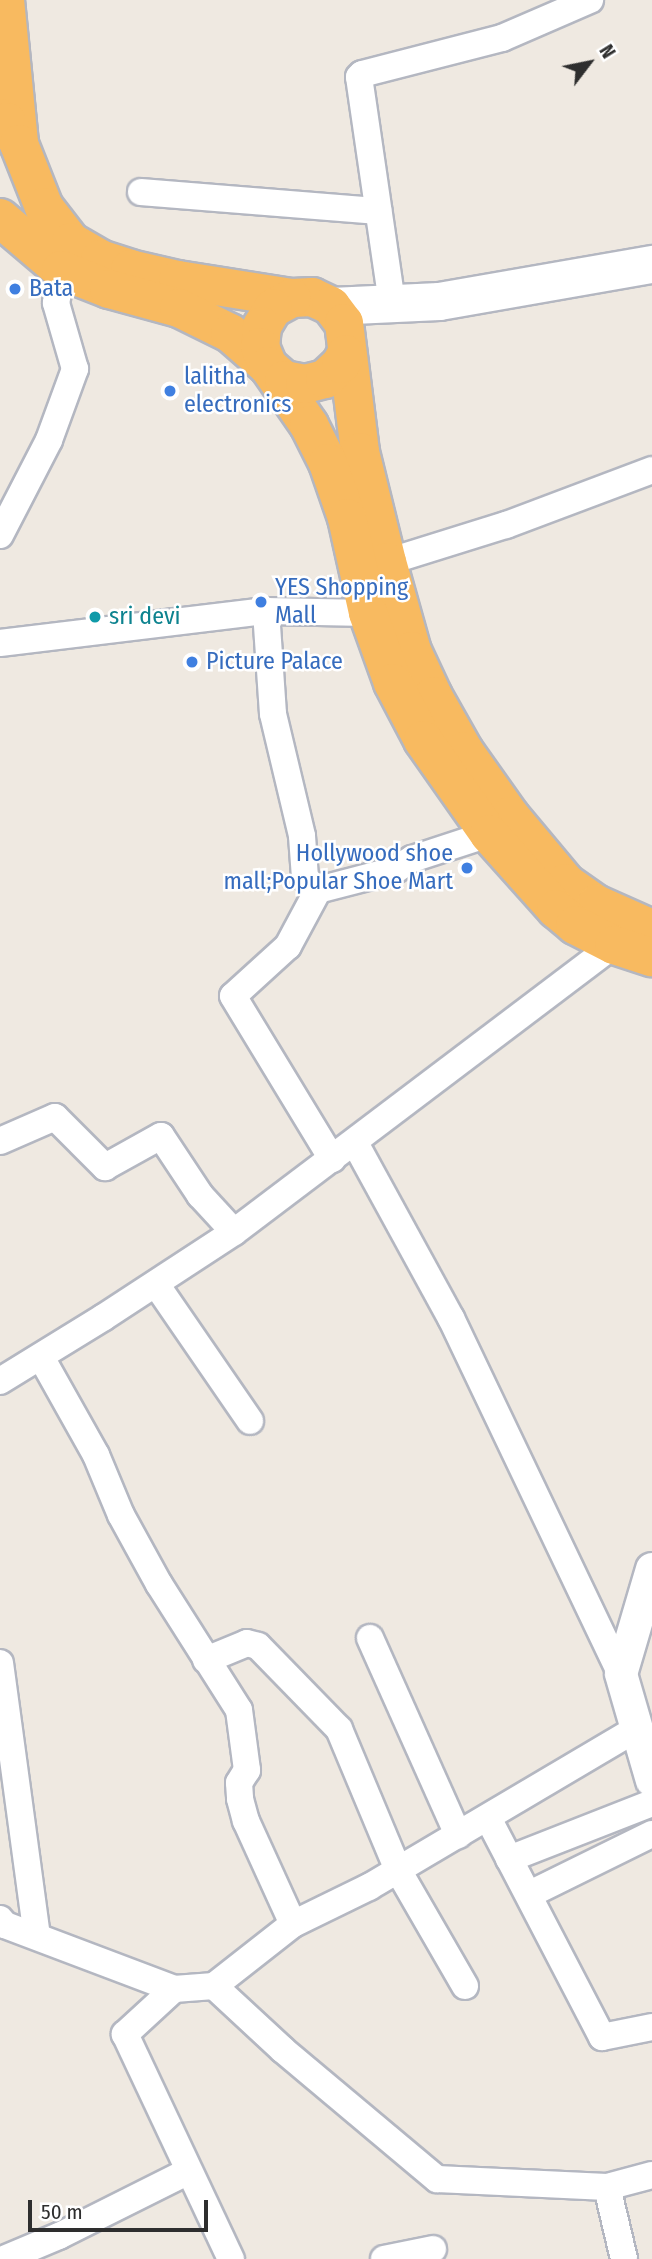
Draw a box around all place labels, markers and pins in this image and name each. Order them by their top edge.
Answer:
place label: Bata [29,275,73,303]
marker: Bata [7,281,23,297]
place label: lalitha electronics [184,363,292,419]
marker: lalitha electronics [162,383,178,399]
place label: YES Shopping Mall [275,574,408,630]
marker: YES Shopping Mall [253,594,269,610]
place label: sri devi [109,603,181,631]
marker: sri devi [87,609,103,625]
place label: Picture Palace [206,648,343,676]
marker: Picture Palace [184,654,200,670]
place label: Hollywood shoe mall;Popular Shoe Mart [224,840,453,896]
marker: Hollywood shoe mall;Popular Shoe Mart [459,860,475,876]

